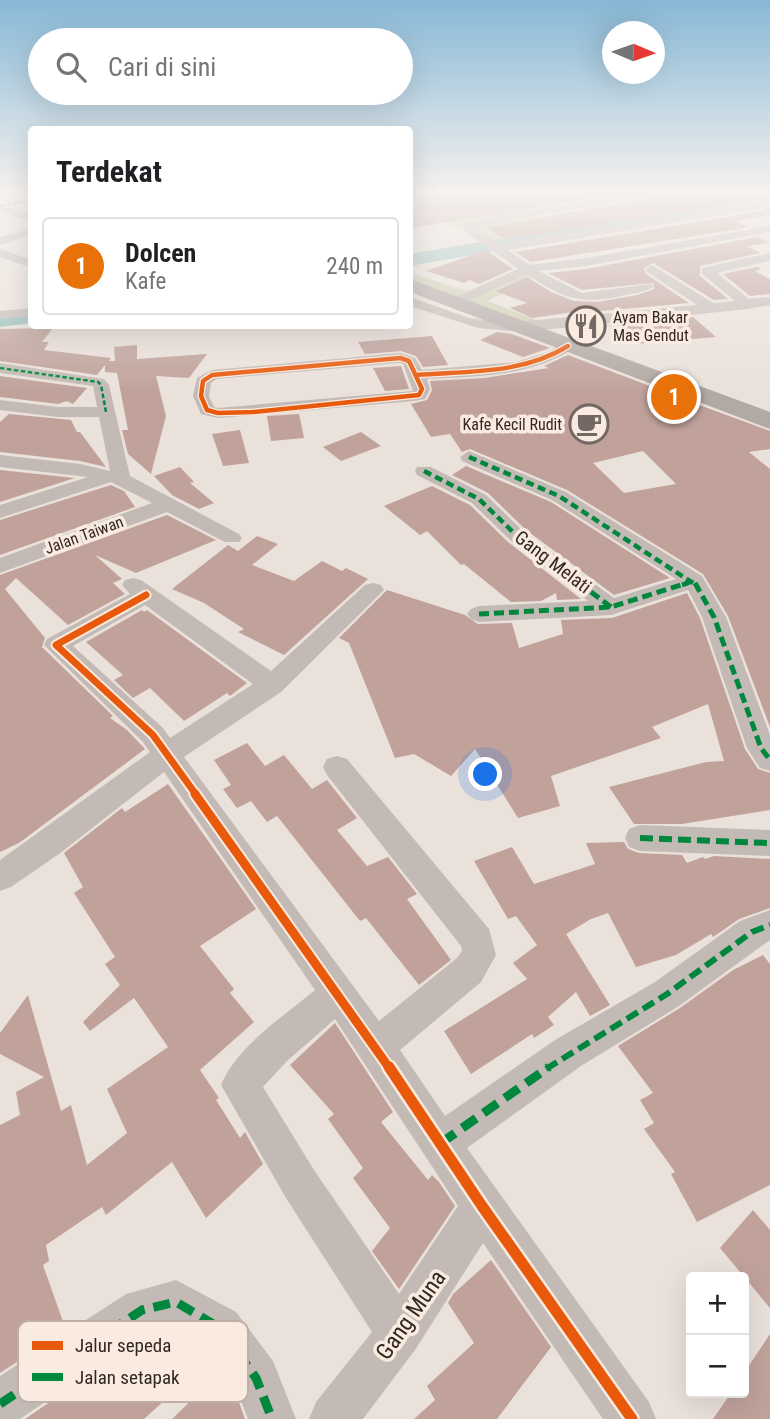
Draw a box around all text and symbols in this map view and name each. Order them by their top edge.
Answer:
north arrow [602,21,665,84]
search box [28,28,413,105]
icon: search [52,48,90,86]
text: Cari di sini [108,52,216,82]
text: Terdekat [56,154,162,189]
text: Dolcen [125,238,196,268]
text: 1 [75,253,87,280]
text: 240 m [326,253,383,280]
text: Kafe [125,268,166,295]
restaurant icon: Ayam Bakar Mas Gendut [565,305,607,347]
place label: Ayam Bakar Mas Gendut [613,308,689,345]
pin: 1 [651,371,697,423]
cafe icon: Kafe Kecil Rudit [568,403,610,445]
place label: Kafe Kecil Rudit [463,415,562,434]
street label: Jalan Taiwan [42,512,126,558]
street label: Gang Melati [510,526,596,598]
your location [468,757,502,791]
street label: Gang Muna [370,1265,452,1365]
map controls [686,1272,749,1398]
button: + [686,1272,749,1335]
legend [18,1321,248,1402]
text: Jalur sepeda [75,1334,171,1357]
button: − [686,1335,749,1398]
text: Jalan setapak [75,1366,180,1389]

